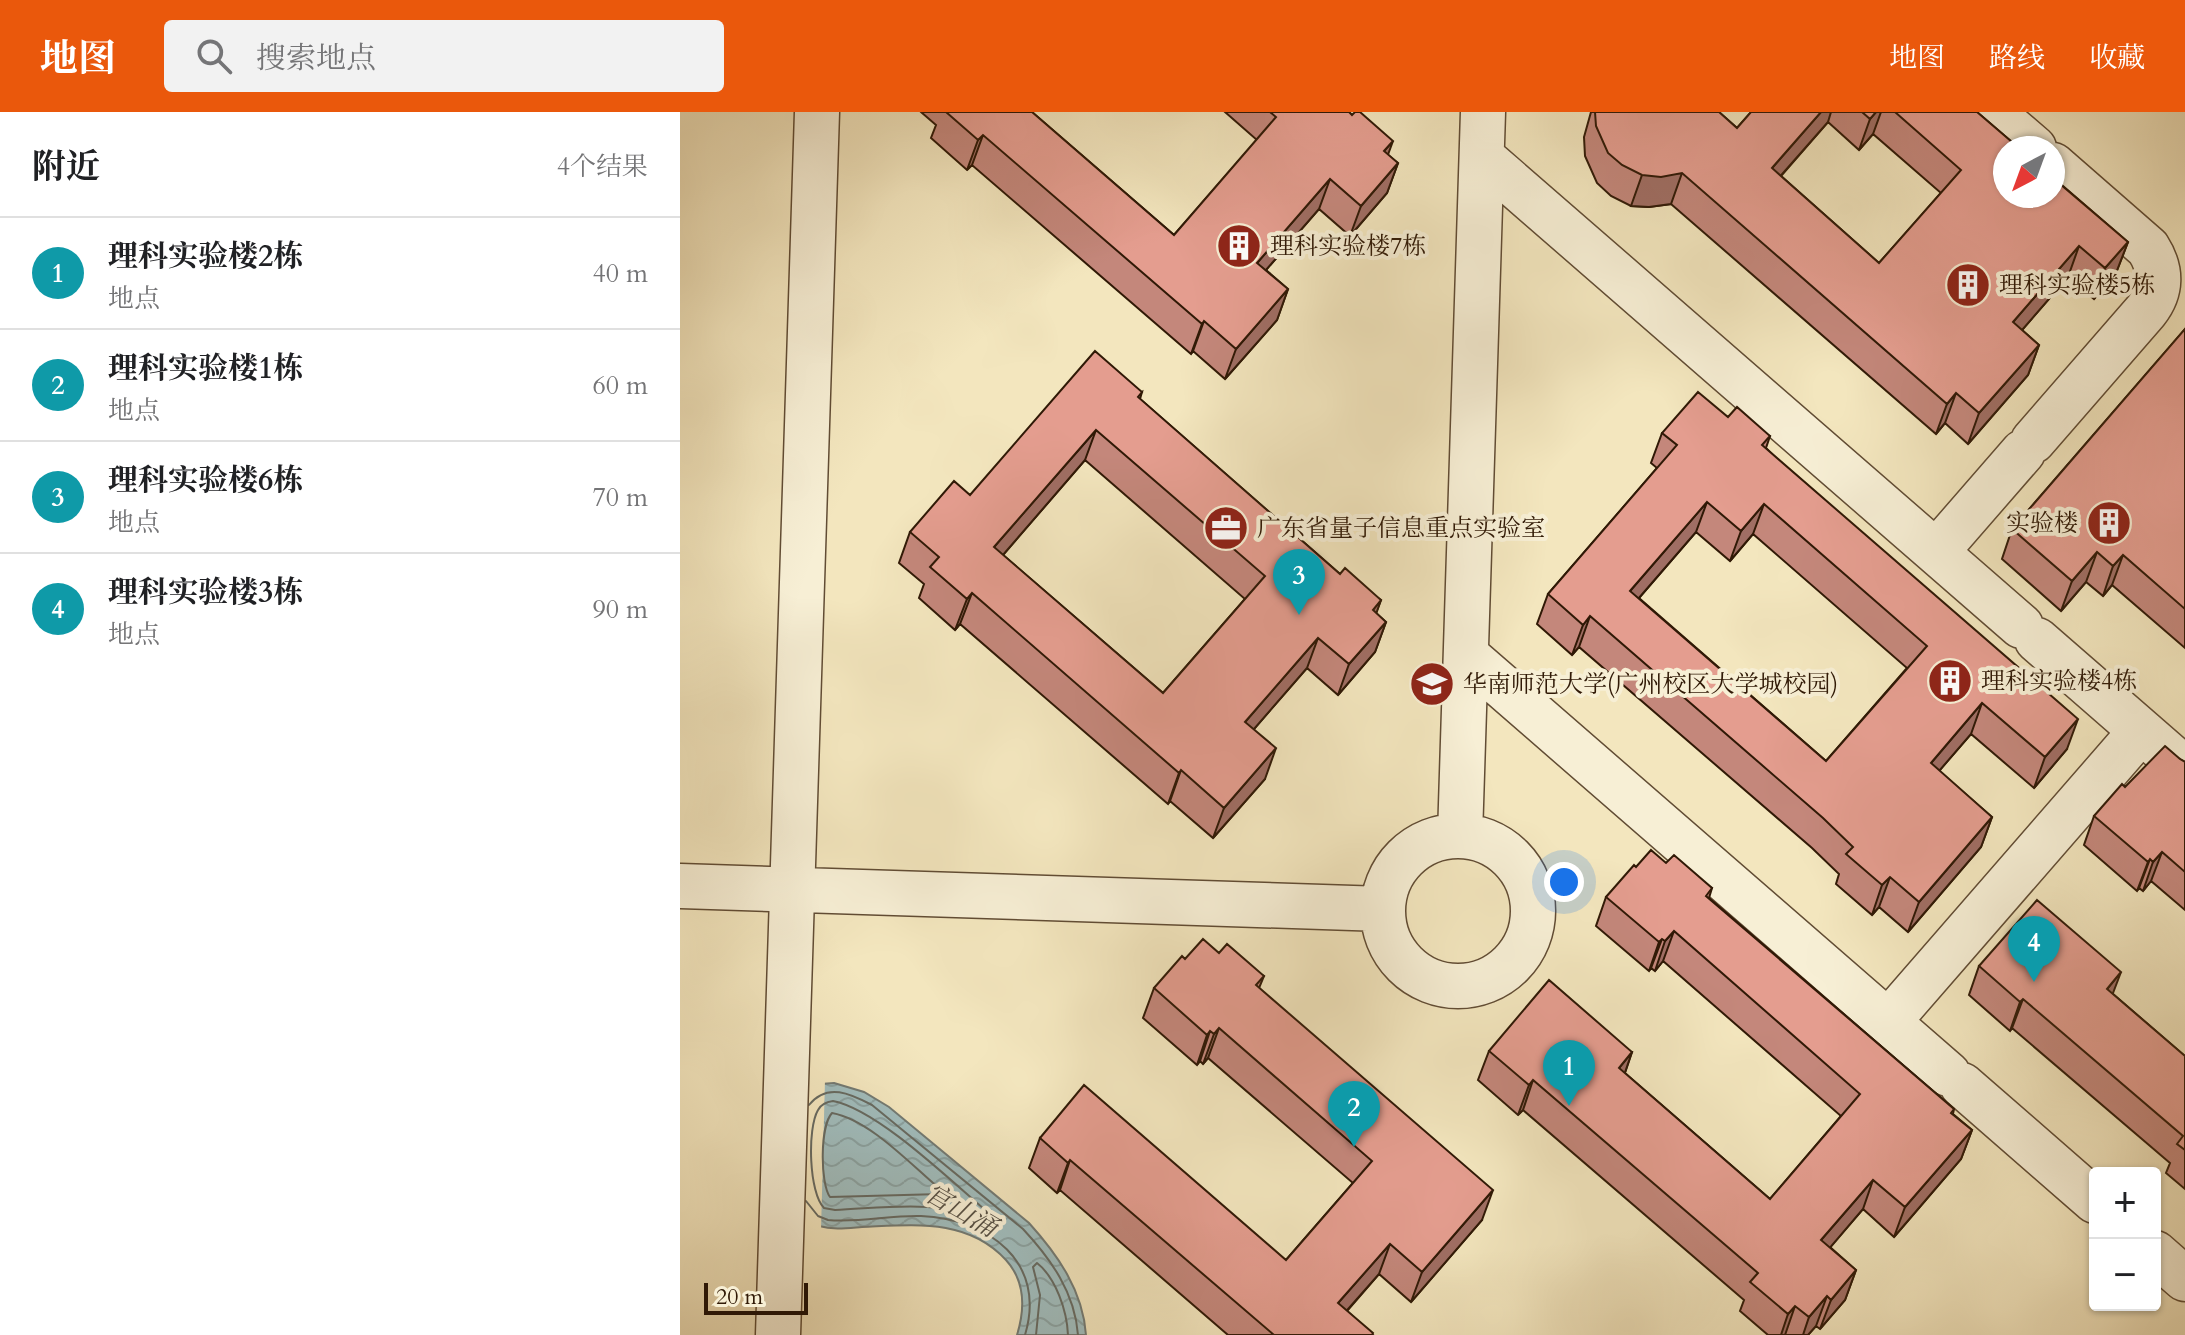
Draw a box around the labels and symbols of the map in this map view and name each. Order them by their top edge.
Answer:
north arrow [1993,136,2065,208]
building icon: 理科实验楼7栋 [1215,222,1263,270]
place label: 理科实验楼7栋 [1270,230,1426,263]
building icon: 理科实验楼5栋 [1944,261,1992,309]
place label: 理科实验楼5栋 [1999,269,2155,302]
building icon: 实验楼 [2085,499,2133,547]
office icon: 广东省量子信息重点实验室 [1202,504,1250,552]
place label: 实验楼 [2006,507,2078,540]
place label: 广东省量子信息重点实验室 [1257,512,1545,545]
pin: 3 [1273,549,1325,615]
building icon: 理科实验楼4栋 [1926,657,1974,705]
school or university icon: 华南师范大学(广州校区大学城校园) [1408,660,1456,708]
place label: 理科实验楼4栋 [1981,665,2137,698]
place label: 华南师范大学(广州校区大学城校园) [1463,668,1838,701]
your location [1544,862,1584,902]
pin: 4 [2008,916,2060,982]
pin: 1 [1543,1040,1595,1106]
pin: 2 [1328,1081,1380,1147]
water label: 官山涌 [918,1176,1006,1247]
scale bar [704,1279,808,1315]

